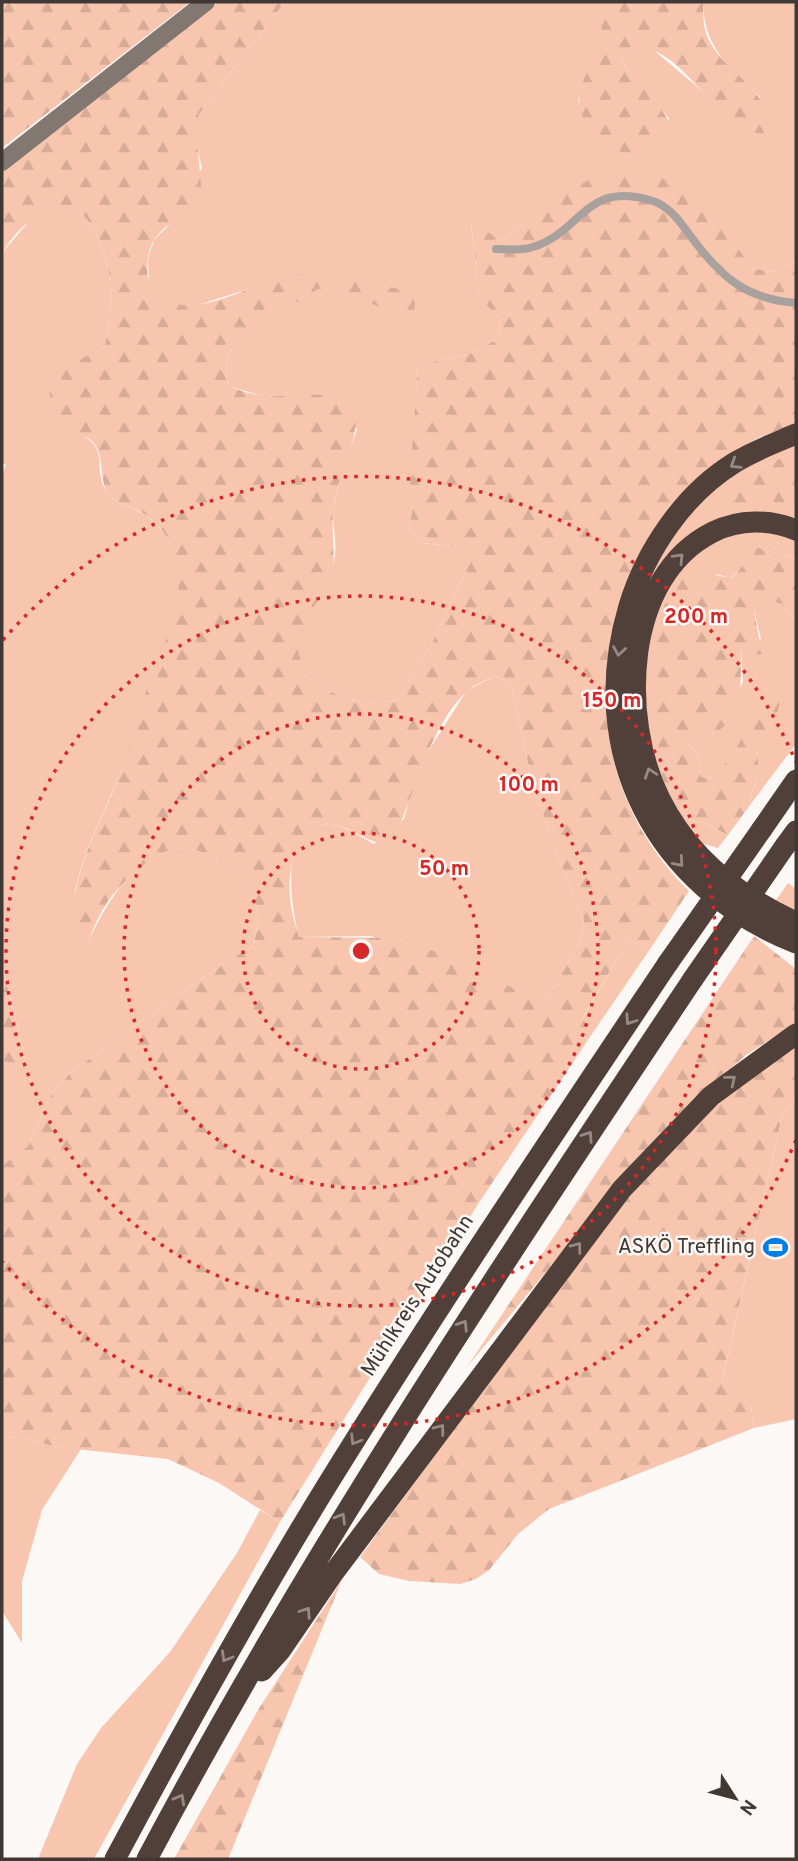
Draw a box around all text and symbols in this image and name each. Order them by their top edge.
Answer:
one-way arrow [730,455,743,468]
one-way arrow [671,553,684,566]
text: 200 m [664,604,728,631]
one-way arrow [612,645,627,657]
text: 150 m [583,688,641,715]
one-way arrow [644,768,658,780]
text: 100 m [499,772,559,799]
one-way arrow [671,854,683,867]
text: 50 m [419,856,469,883]
centre of rings [349,939,373,963]
one-way arrow [626,1012,639,1025]
one-way arrow [723,1076,736,1089]
one-way arrow [580,1130,593,1143]
street label: Mühlkreis Autobahn [355,1210,481,1382]
sports icon: ASKÖ Treffling [761,1233,789,1261]
place label: ASKÖ Treffling [618,1234,755,1261]
one-way arrow [568,1242,581,1254]
one-way arrow [454,1320,467,1333]
one-way arrow [432,1424,445,1437]
one-way arrow [351,1433,364,1446]
one-way arrow [333,1512,346,1525]
one-way arrow [298,1607,310,1620]
one-way arrow [221,1649,234,1662]
north arrow [700,1763,770,1833]
one-way arrow [171,1794,185,1806]
text: N [733,1794,761,1819]

